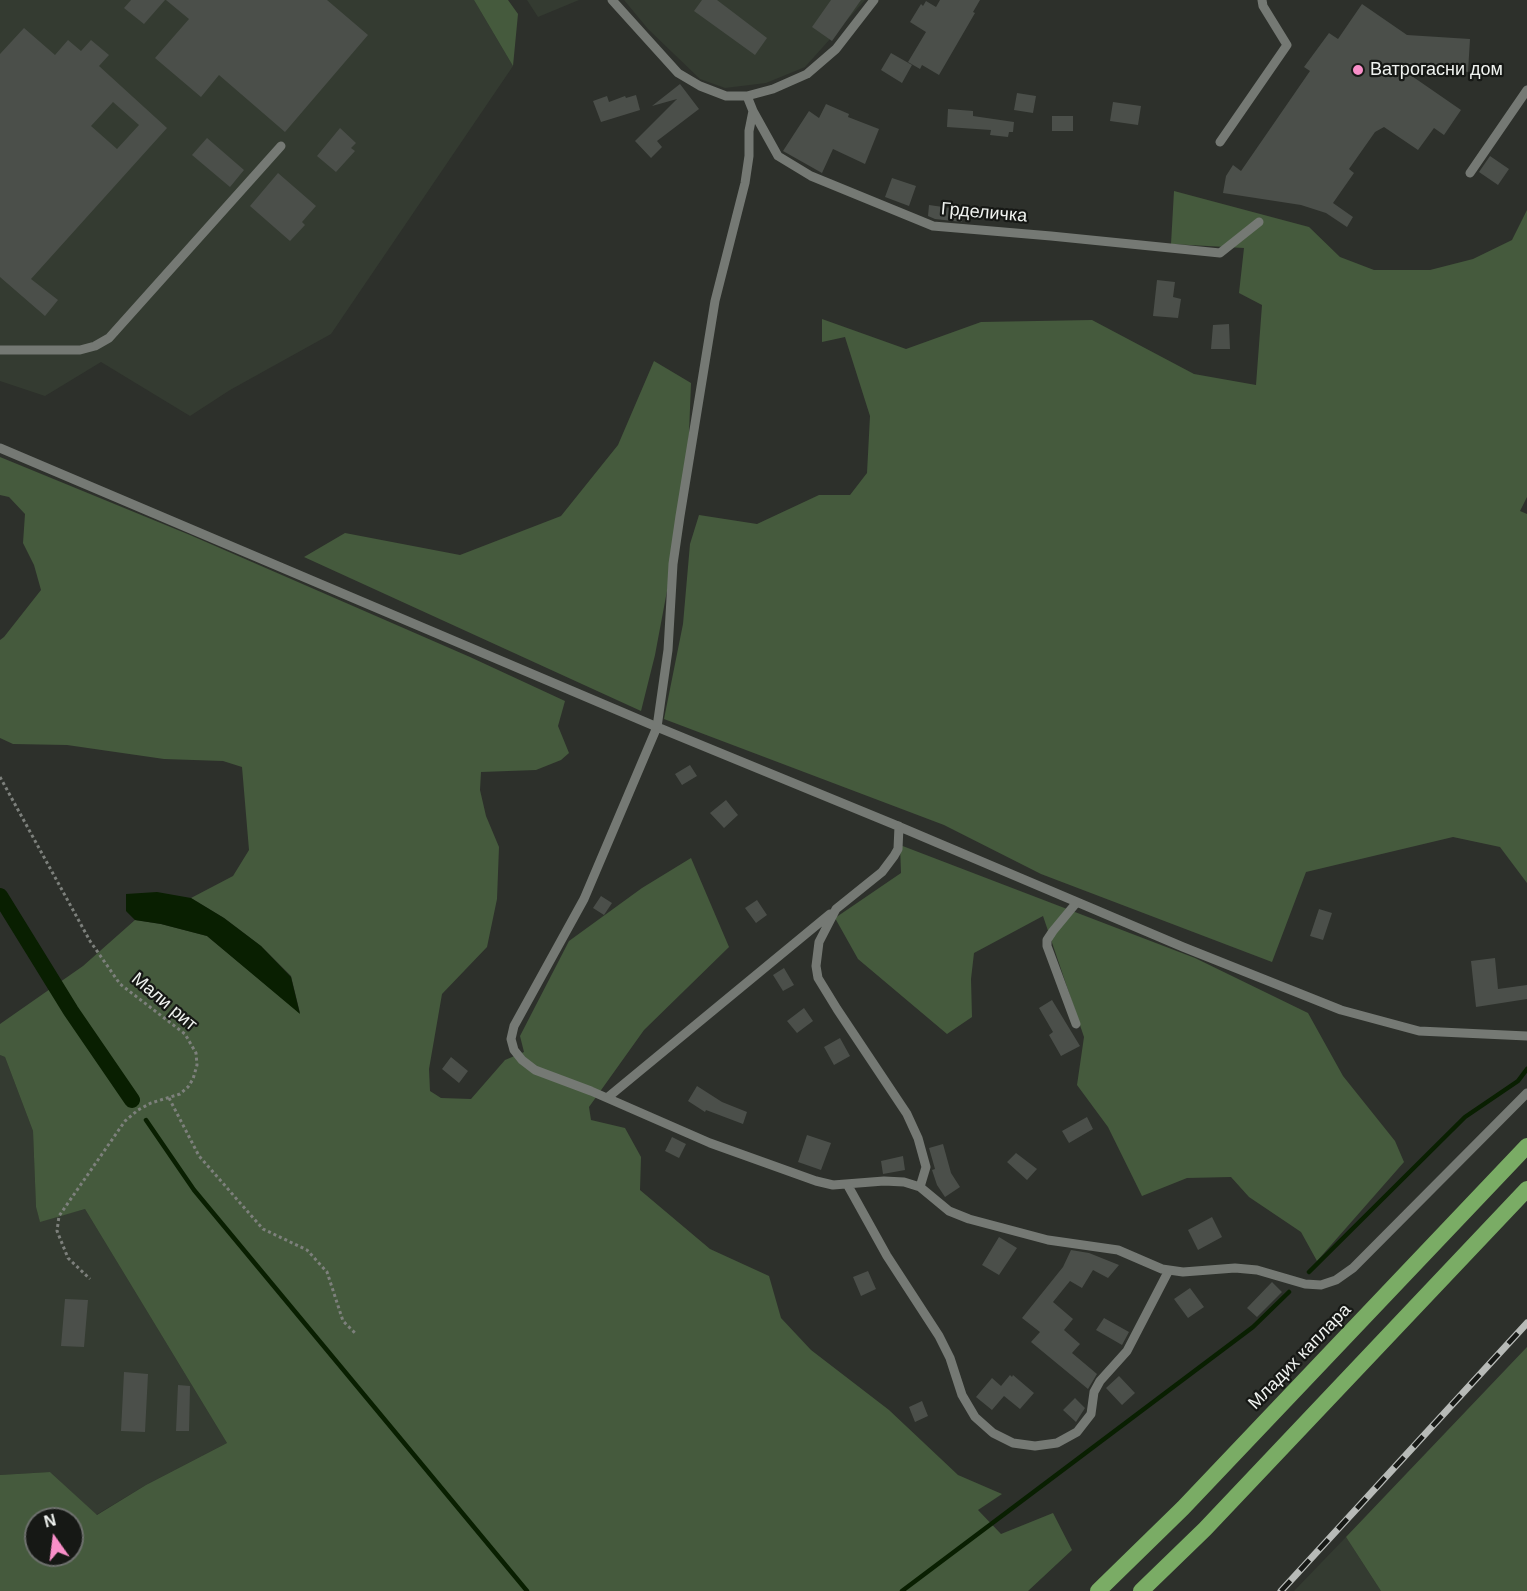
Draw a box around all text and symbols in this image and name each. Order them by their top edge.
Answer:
place label: Ватрогасни дом [1370,59,1503,81]
marker: Ватрогасни дом [1351,63,1365,77]
street label: Грделичка [940,198,1028,228]
street label: Мали рит [127,968,201,1036]
street label: Младих каплара [1244,1300,1356,1414]
north arrow [24,1507,84,1567]
text: N [42,1511,58,1531]

